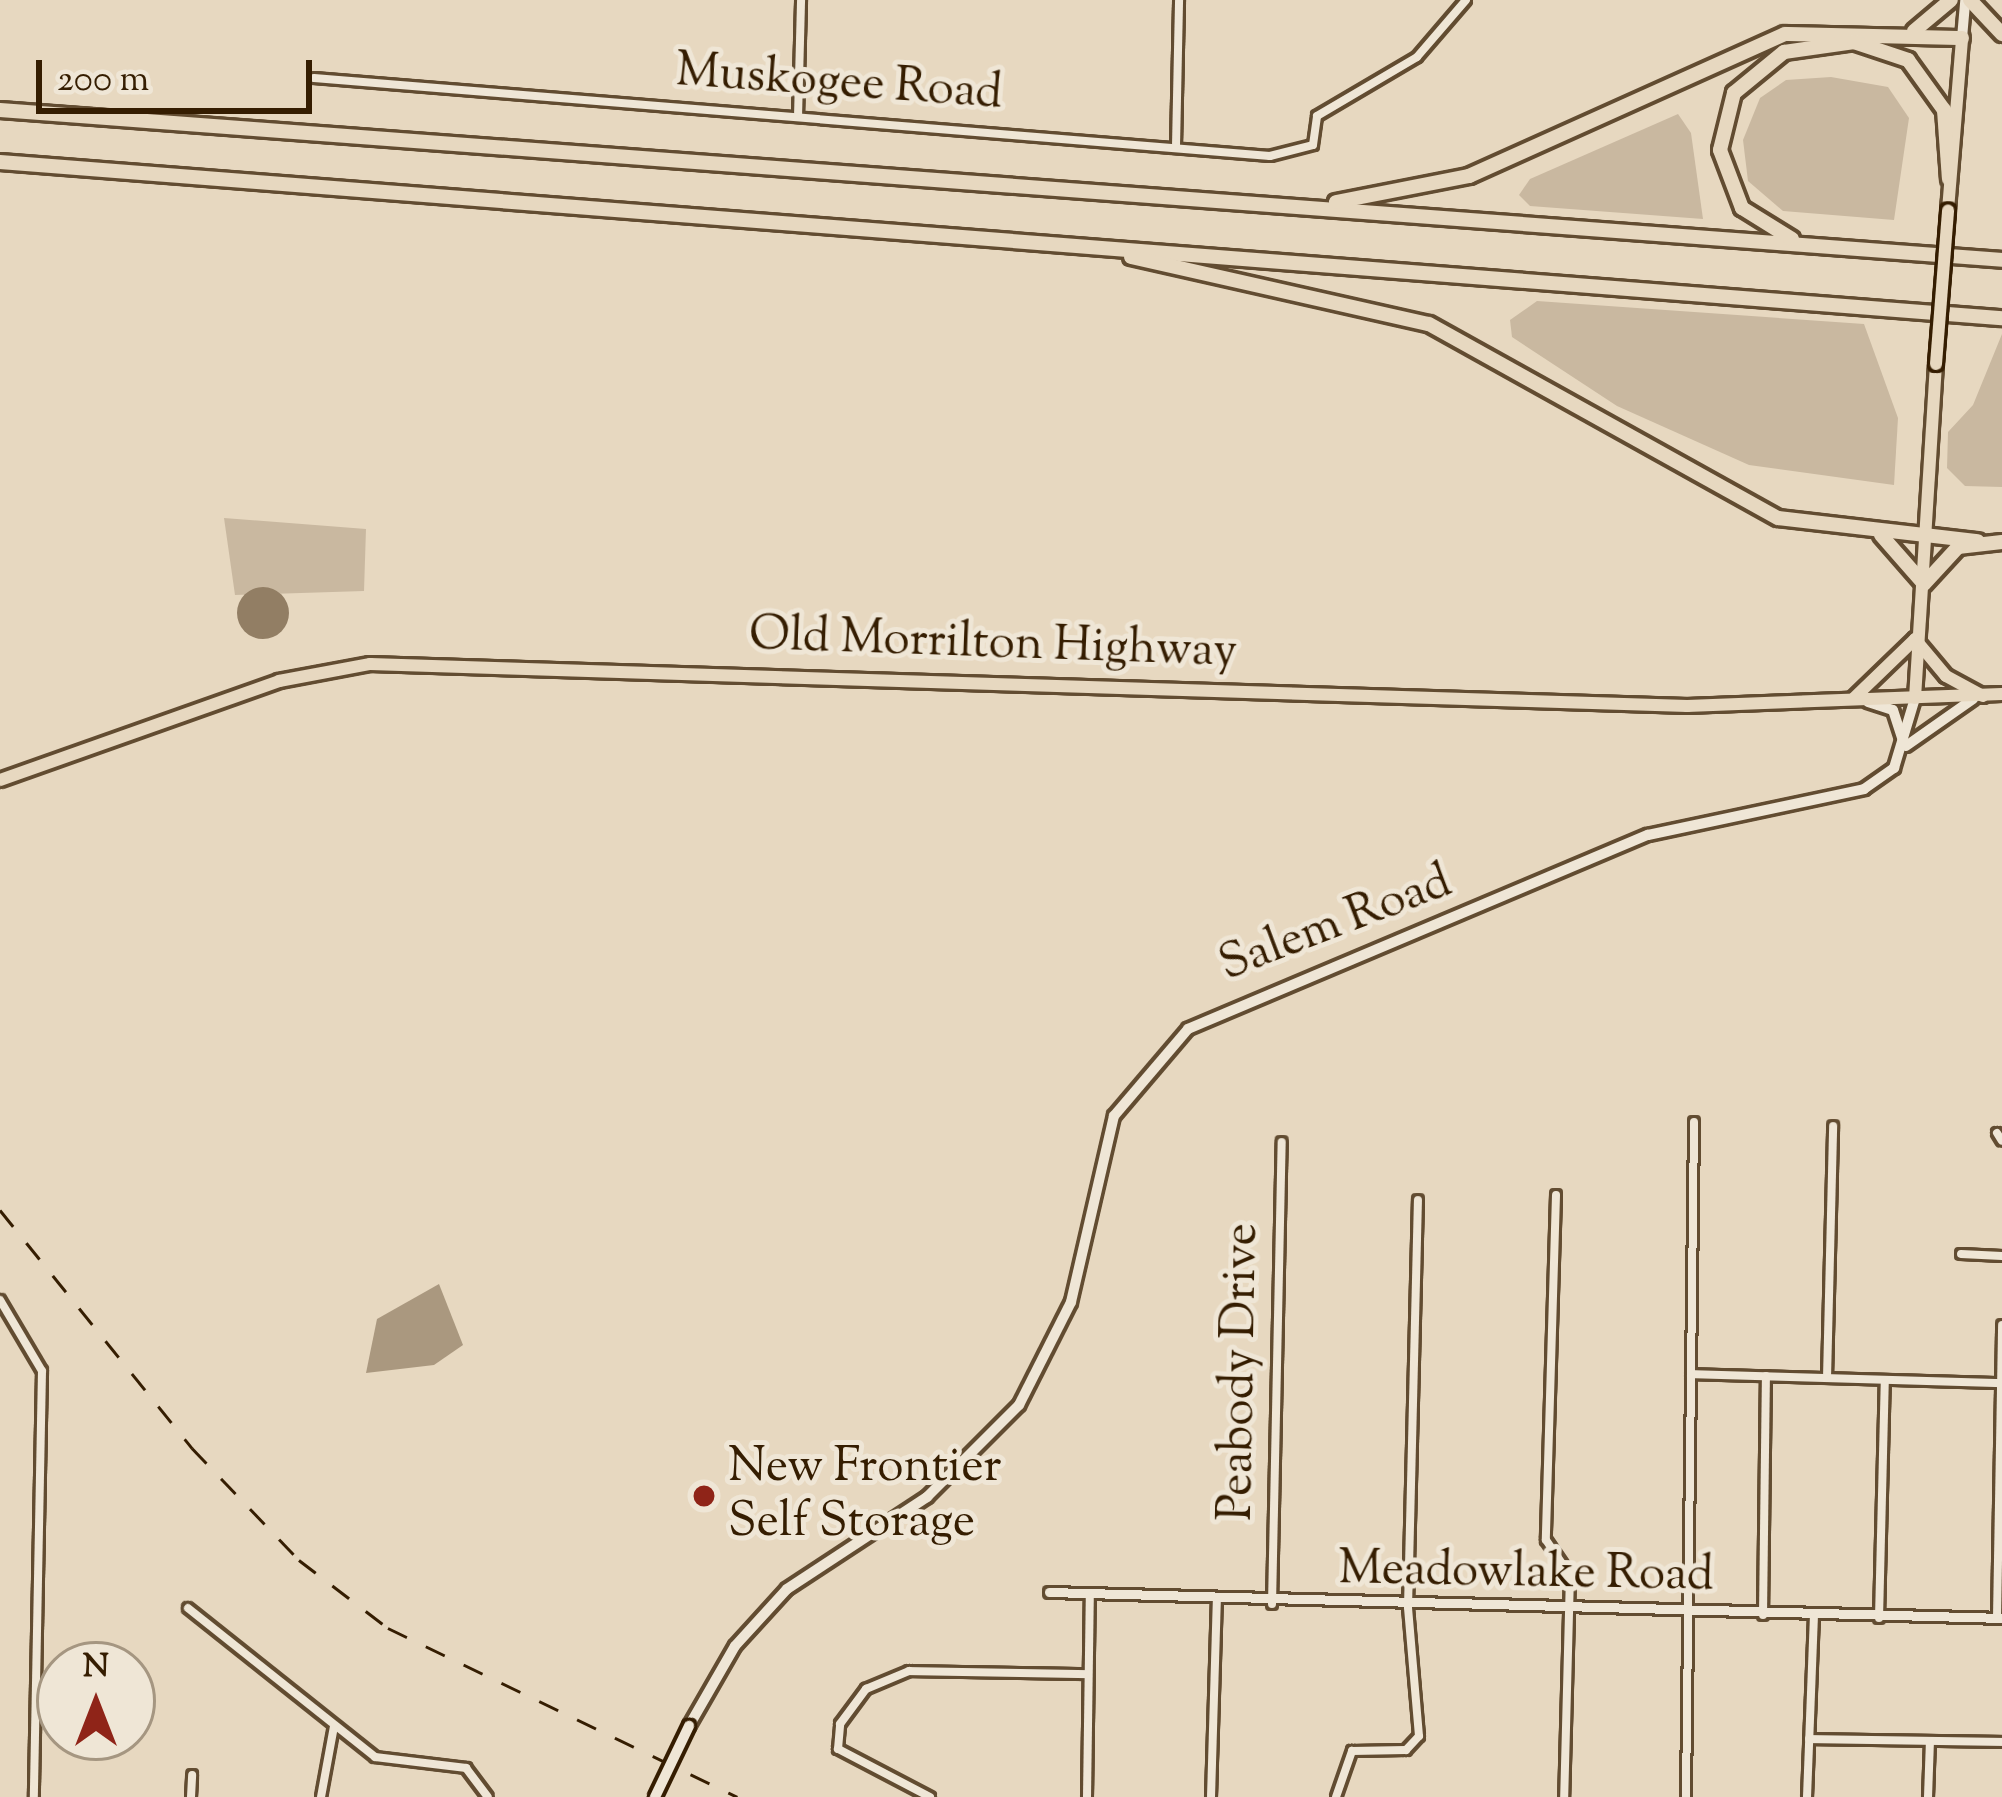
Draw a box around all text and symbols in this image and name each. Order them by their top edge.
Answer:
scale bar [42,36,318,110]
street label: Muskogee Road [674,44,1004,124]
text: 200 m [57,55,149,107]
street label: Old Morrilton Highway [748,608,1238,682]
street label: Salem Road [1212,854,1460,996]
street label: Peabody Drive [1210,1223,1272,1521]
place label: New Frontier Self Storage [728,1439,1002,1552]
marker: New Frontier Self Storage [691,1483,717,1509]
street label: Meadowlake Road [1338,1542,1714,1606]
north arrow [36,1641,156,1761]
text: N [83,1644,109,1692]

